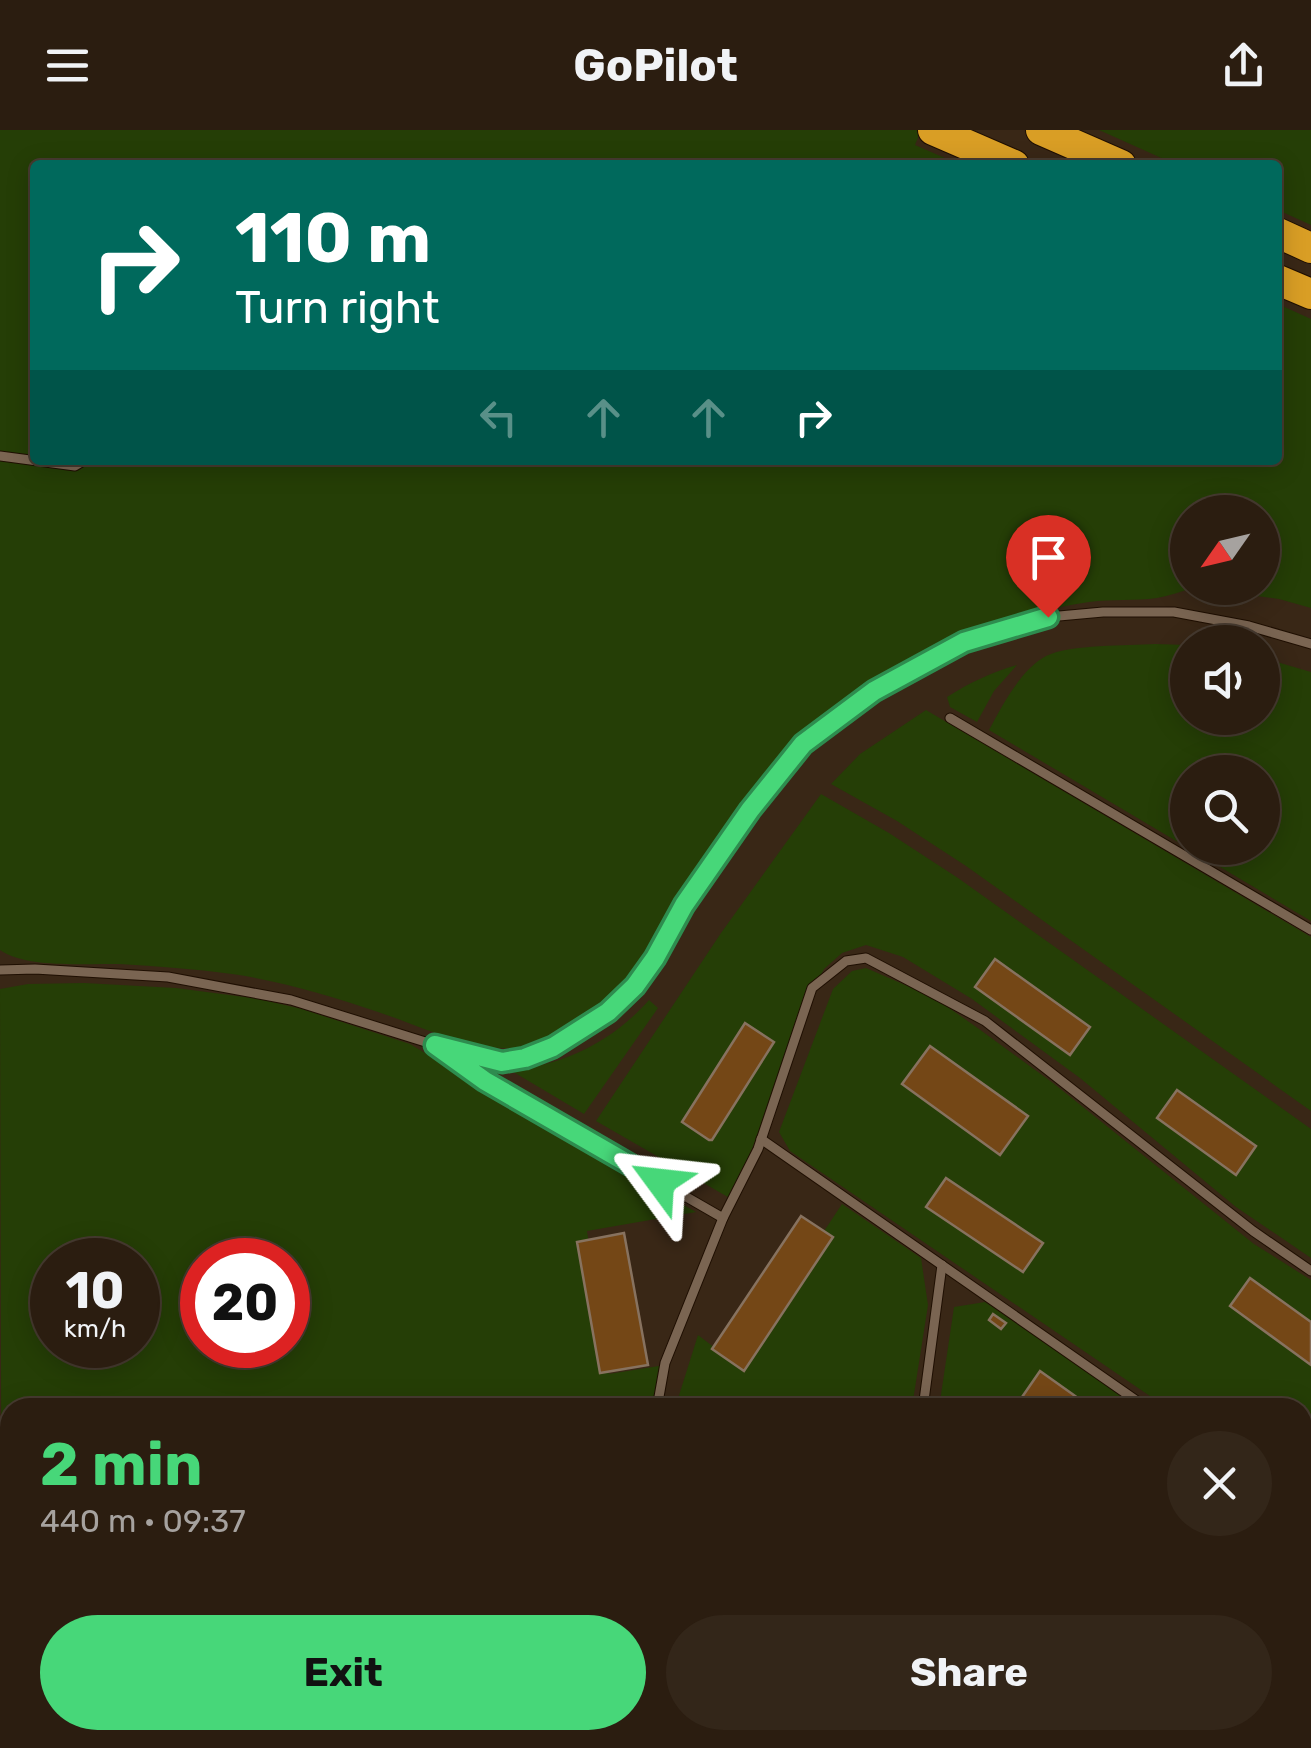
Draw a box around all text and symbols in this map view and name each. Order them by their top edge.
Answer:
icon: menu [40,38,95,93]
icon: share [1216,38,1271,93]
text: GoPilot [573,39,738,92]
text: 110 m [235,197,431,280]
icon: right [70,200,200,330]
text: Turn right [235,281,439,334]
icon: left [471,390,526,445]
icon: ahead [576,390,631,445]
icon: ahead [681,390,736,445]
icon: right [786,390,841,445]
north arrow [1170,495,1280,605]
map controls [1170,495,1280,865]
pin [1006,515,1091,618]
icon: arrive [1021,530,1076,585]
button: sound [1170,625,1280,735]
button: search [1170,755,1280,865]
position arrow [608,1130,712,1234]
speed limit sign: 20 [180,1238,310,1368]
text: 10 [66,1261,124,1321]
text: km/h [64,1314,126,1343]
text: 2 min [40,1429,202,1500]
button: close [1167,1431,1272,1536]
text: 440 m · 09:37 [40,1502,246,1540]
button: Exit [40,1615,646,1730]
button: Share [666,1615,1272,1730]

